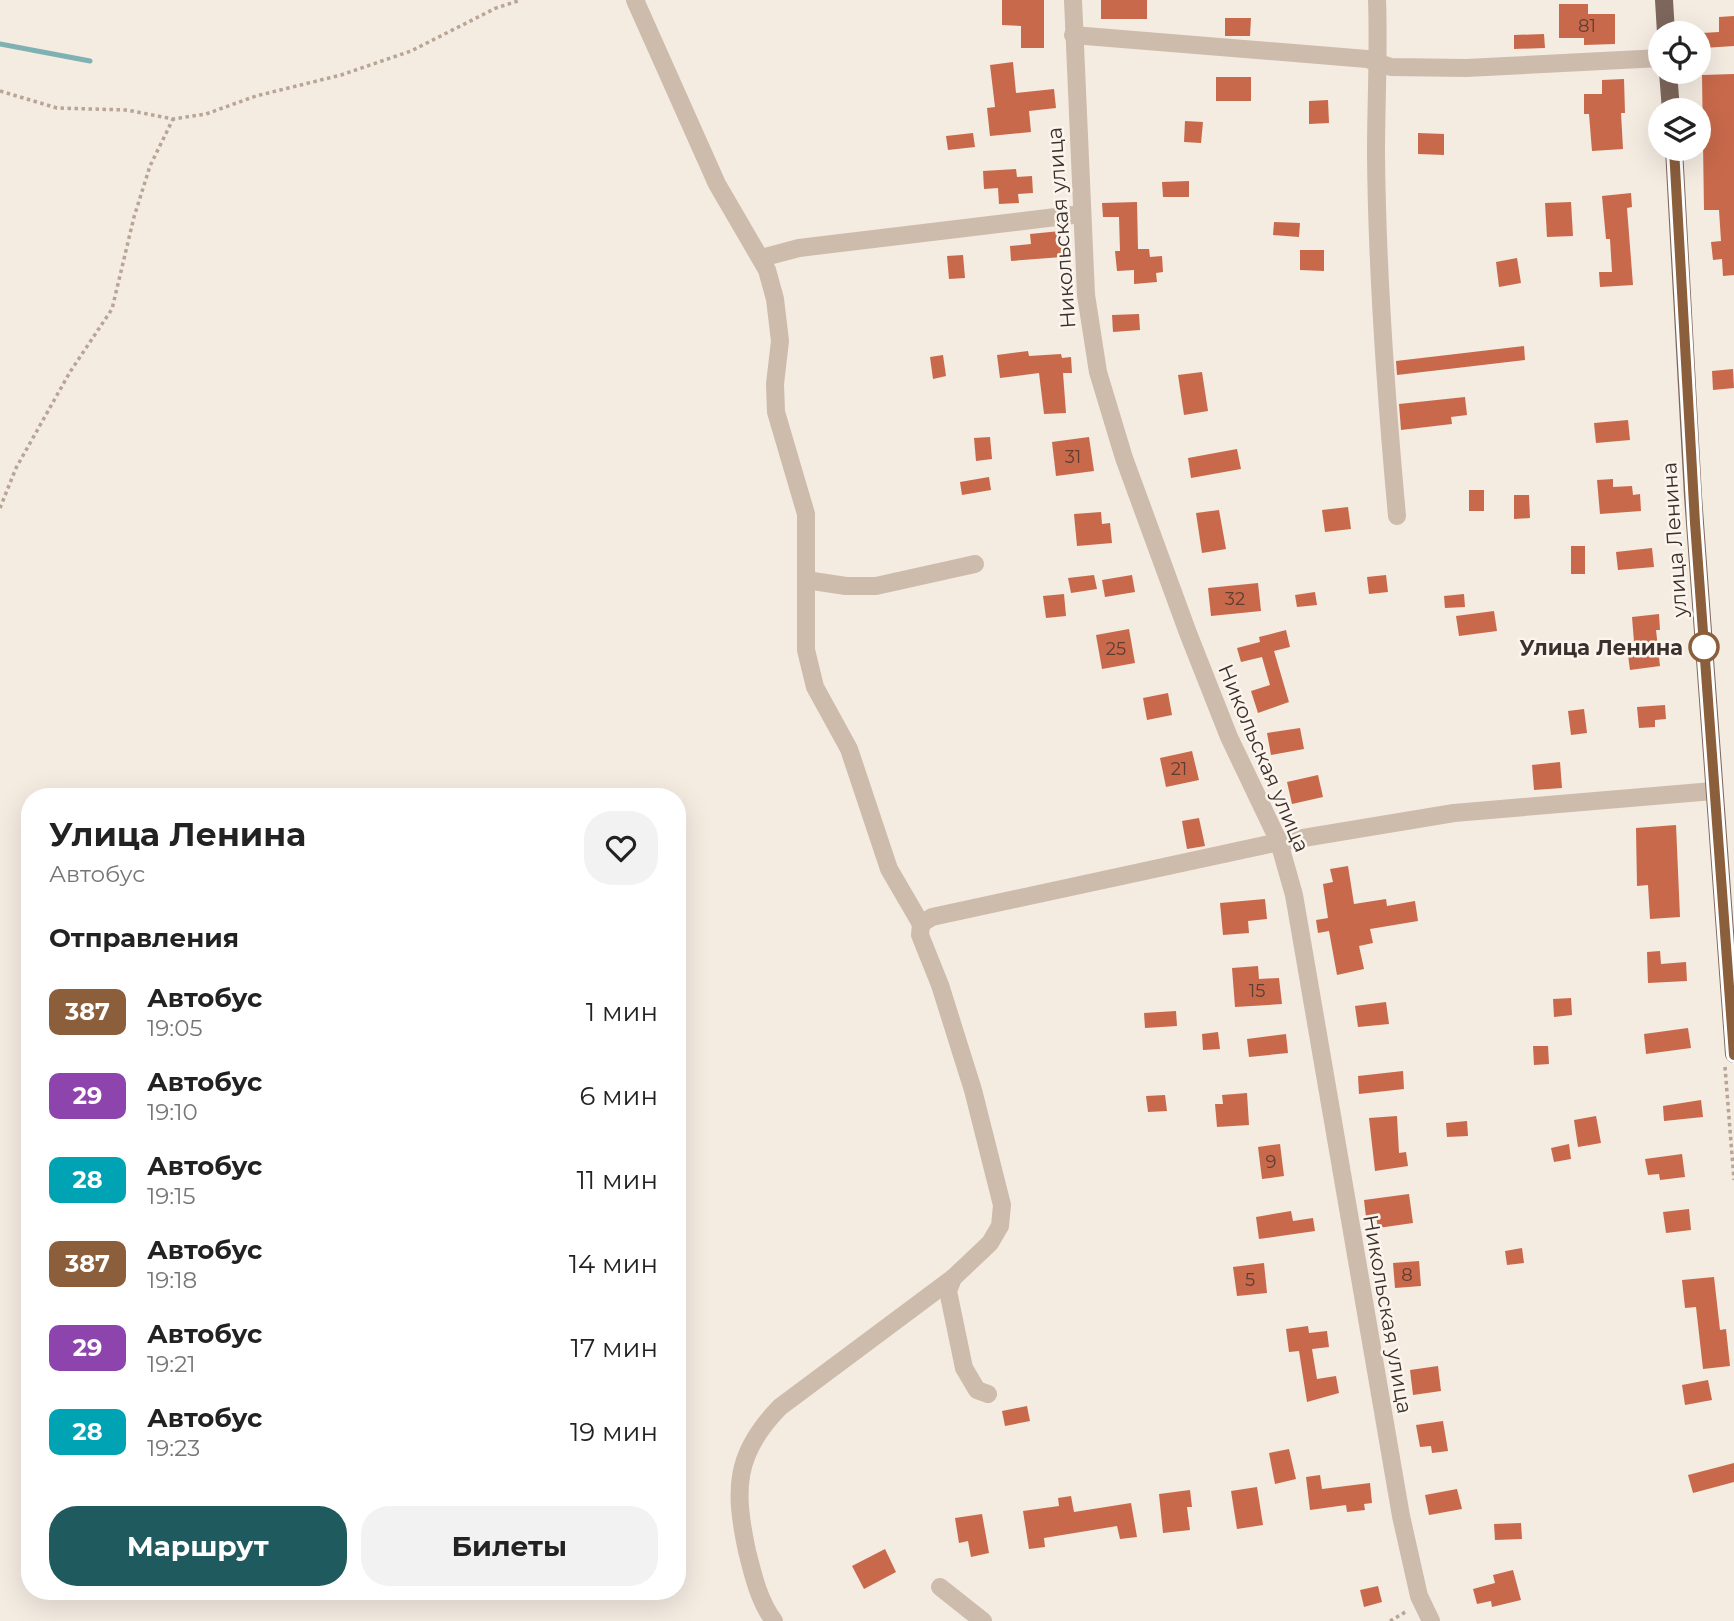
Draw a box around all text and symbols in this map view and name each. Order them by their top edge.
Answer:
house number: 81 [1578,15,1596,37]
map controls [1648,21,1711,161]
button: locate [1648,21,1711,84]
button: layers [1648,98,1711,161]
street label: Никольская улица [1041,126,1081,330]
house number: 31 [1065,446,1081,468]
street label: улица Ленина [1656,462,1692,619]
house number: 32 [1225,588,1245,610]
marker: Улица Ленина [1689,632,1719,662]
place label: Улица Ленина [1519,635,1683,660]
house number: 25 [1106,638,1126,660]
street label: Никольская улица [1213,660,1315,856]
house number: 21 [1171,758,1187,780]
button: heart [584,811,658,885]
text: Улица Ленина [49,814,306,854]
text: Автобус [49,860,145,888]
text: Отправления [49,922,239,954]
house number: 15 [1249,980,1265,1002]
text: Автобус [147,982,262,1014]
text: 1 мин [586,996,658,1028]
text: 387 [65,997,110,1026]
text: 19:05 [147,1014,202,1042]
text: Автобус [147,1066,262,1098]
text: 6 мин [579,1080,658,1112]
text: 29 [73,1081,102,1110]
text: 19:10 [147,1098,198,1126]
text: Автобус [147,1150,262,1182]
house number: 9 [1266,1151,1277,1173]
text: 11 мин [576,1164,658,1196]
text: 28 [73,1165,103,1194]
text: 19:15 [147,1182,196,1210]
street label: Никольская улица [1358,1212,1418,1416]
text: Автобус [147,1234,262,1266]
text: 14 мин [569,1248,658,1280]
text: 387 [65,1249,110,1278]
house number: 8 [1401,1264,1413,1286]
text: 19:18 [147,1266,197,1294]
house number: 5 [1245,1269,1255,1291]
text: Автобус [147,1318,262,1350]
text: 17 мин [571,1332,658,1364]
text: 29 [73,1333,102,1362]
text: 19:21 [147,1350,196,1378]
text: Автобус [147,1402,262,1434]
text: 19 мин [570,1416,658,1448]
text: 28 [73,1417,103,1446]
text: 19:23 [147,1434,200,1462]
button: Маршрут [49,1506,347,1586]
button: Билеты [361,1506,658,1586]

